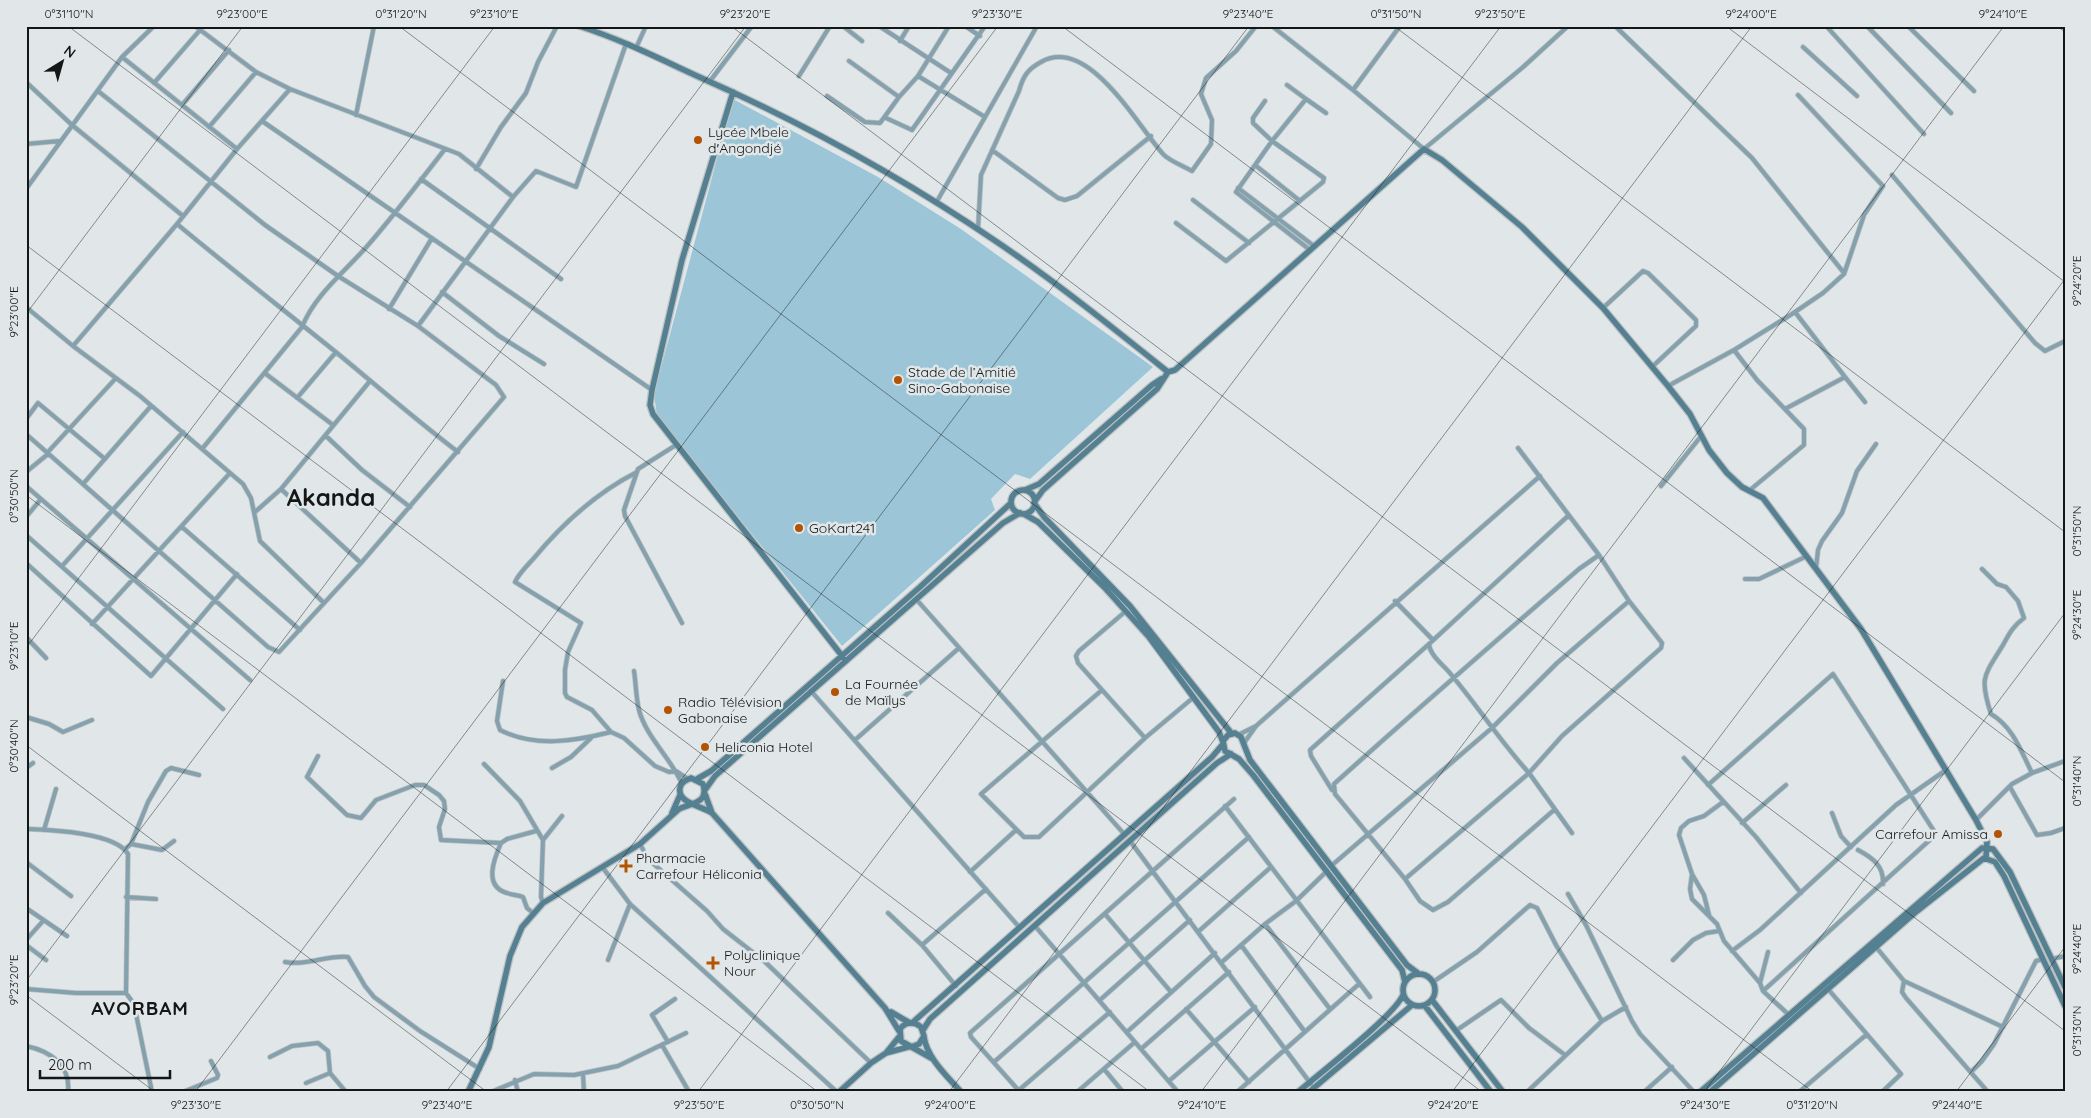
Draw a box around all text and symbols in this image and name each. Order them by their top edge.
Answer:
text: 0°31'10"N [44,6,94,21]
text: 9°23'00"E [216,6,268,21]
text: 0°31'20"N [375,6,427,21]
text: 9°23'10"E [470,6,519,21]
text: 9°23'20"E [719,6,771,21]
text: 9°23'30"E [972,6,1023,21]
text: 9°23'40"E [1223,6,1274,21]
text: 0°31'50"N [1370,6,1422,21]
text: 9°23'50"E [1474,6,1526,21]
text: 9°24'00"E [1725,6,1777,21]
text: 9°24'10"E [1979,6,2028,21]
north arrow [38,38,88,88]
text: N [60,41,79,62]
place label: Lycée Mbele d'Angondjé [708,123,789,157]
marker: Lycée Mbele d'Angondjé [692,134,704,146]
text: 9°24'20"E [2069,255,2084,307]
text: 9°23'00"E [6,286,21,338]
place label: Stade de l’Amitié Sino-Gabonaise [908,363,1016,397]
marker: Stade de l’Amitié Sino-Gabonaise [892,374,904,386]
text: 0°30'50"N [6,469,21,523]
district label: Akanda [287,482,375,512]
text: 0°31'50"N [2069,505,2084,557]
place label: GoKart241 [809,519,875,537]
marker: GoKart241 [793,522,805,534]
text: 9°24'30"E [2069,590,2084,640]
text: 9°23'10"E [6,621,21,670]
place label: La Fournée de Maïlys [845,675,918,709]
marker: La Fournée de Maïlys [829,686,841,698]
place label: Radio Télévision Gabonaise [678,693,782,727]
marker: Radio Télévision Gabonaise [662,704,674,716]
text: 0°30'40"N [6,719,21,773]
place label: Heliconia Hotel [715,738,813,756]
marker: Heliconia Hotel [699,741,711,753]
text: 0°31'40"N [2069,756,2084,806]
place label: Carrefour Amissa [1875,825,1988,843]
marker: Carrefour Amissa [1992,828,2004,840]
place label: Pharmacie Carrefour Héliconia [636,849,762,883]
marker: Pharmacie Carrefour Héliconia [620,860,632,872]
text: 9°24'40"E [2069,923,2084,974]
place label: Polyclinique Nour [724,946,801,980]
text: 9°23'20"E [6,954,21,1006]
marker: Polyclinique Nour [706,956,720,970]
district label: AVORBAM [91,996,189,1020]
text: 0°31'30"N [2069,1006,2084,1056]
scale bar [40,1048,170,1080]
text: 200 m [48,1055,92,1074]
text: 9°23'30"E [171,1097,222,1112]
text: 9°23'40"E [422,1097,473,1112]
text: 9°23'50"E [673,1097,725,1112]
text: 0°30'50"N [790,1097,844,1112]
text: 9°24'00"E [924,1097,976,1112]
text: 9°24'10"E [1178,1097,1227,1112]
text: 9°24'20"E [1428,1097,1479,1112]
text: 9°24'30"E [1680,1097,1730,1112]
text: 0°31'20"N [1786,1097,1838,1112]
text: 9°24'40"E [1932,1097,1983,1112]

